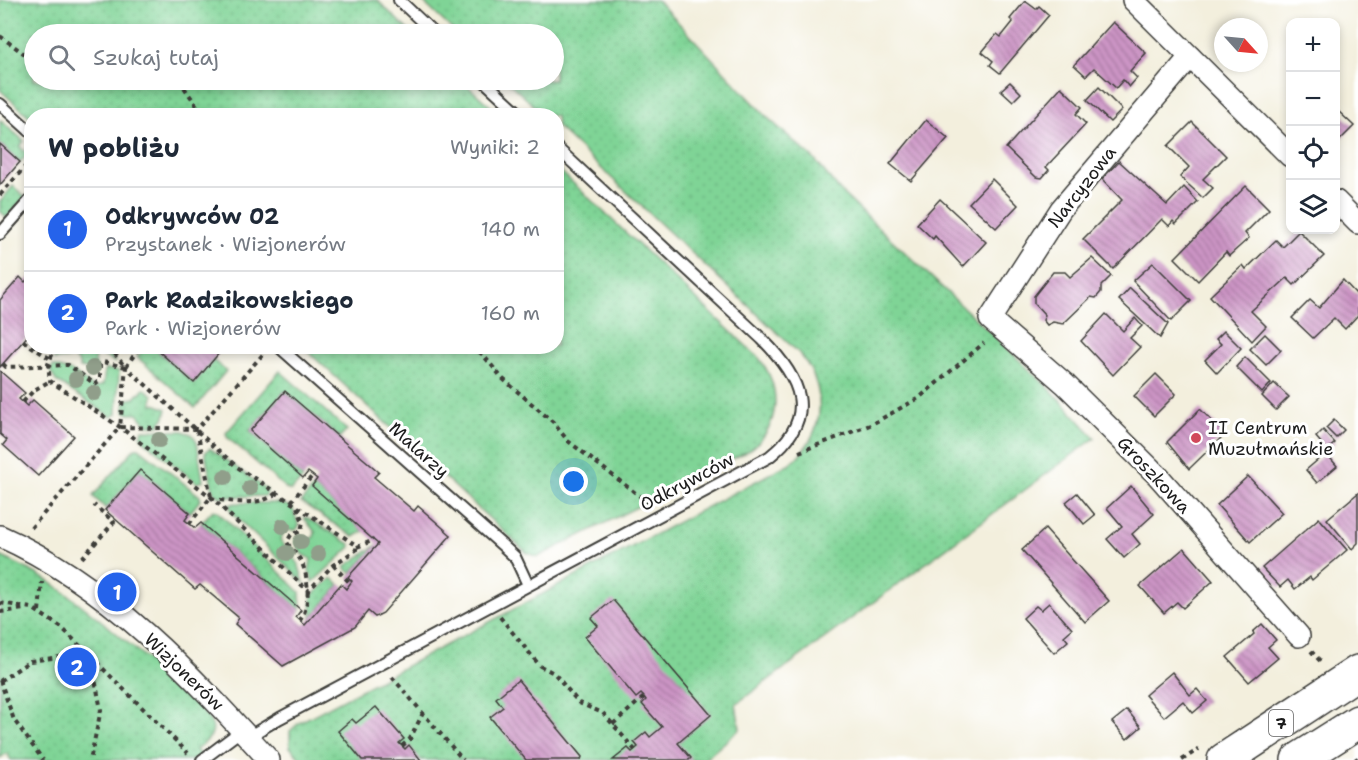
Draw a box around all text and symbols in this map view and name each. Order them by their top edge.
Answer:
north arrow [1214,18,1268,72]
map controls [1286,18,1340,234]
button: + [1286,18,1340,72]
search box [24,24,564,90]
icon: search [45,41,78,74]
text: Szukaj tutaj [93,43,219,72]
button: − [1286,72,1340,126]
button: locate [1286,126,1340,180]
text: W pobliżu [48,130,180,165]
text: Wyniki: 2 [450,134,540,160]
street label: Narcyzowa [1042,141,1122,233]
button: layers [1286,180,1340,234]
text: Odkrywców 02 [105,202,279,231]
text: 1 [63,216,72,242]
text: 140 m [481,216,540,242]
text: Przystanek · Wizjonerów [105,231,346,257]
text: Park Radzikowskiego [105,286,354,315]
text: 2 [61,300,75,326]
text: 160 m [481,300,540,326]
text: Park · Wizjonerów [105,315,281,341]
place label: II Centrum Muzułmańskie [1208,416,1333,461]
street label: Malarzy [384,417,454,483]
street label: Groszkowa [1112,431,1196,519]
marker: II Centrum Muzułmańskie [1189,431,1203,445]
street label: Odkrywców [636,447,738,517]
your location [559,467,588,496]
pin: 1 [98,570,136,614]
street label: Wizjonerów [139,628,229,716]
pin: 2 [58,644,97,690]
road number: 7 [1269,710,1293,736]

